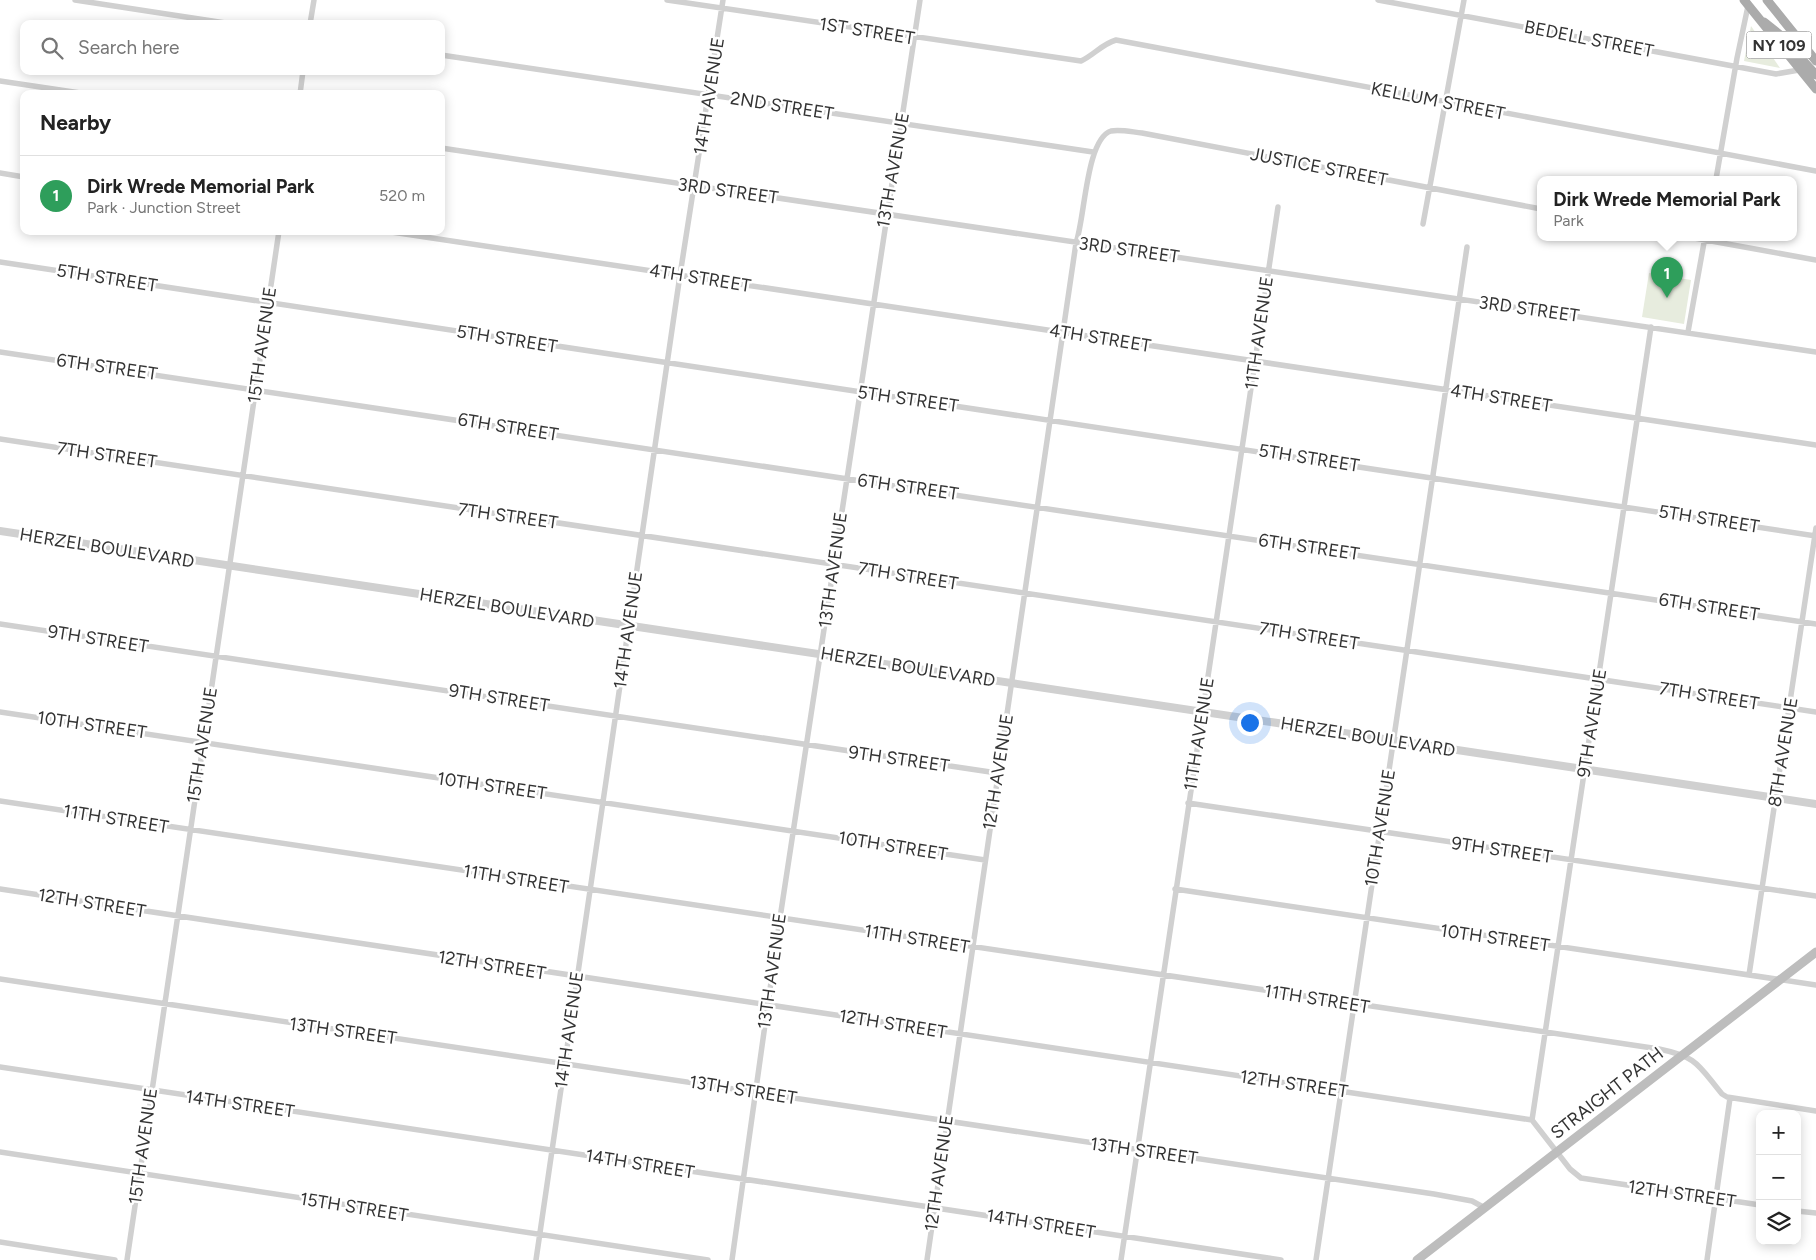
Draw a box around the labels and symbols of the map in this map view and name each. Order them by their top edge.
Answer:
street label: 1ST STREET [818,13,916,49]
street label: BEDELL STREET [1522,16,1656,62]
road number: NY 109 [1746,32,1812,58]
street label: 14TH AVENUE [689,36,729,156]
street label: KELLUM STREET [1369,77,1507,125]
street label: 2ND STREET [729,87,835,125]
street label: 13TH AVENUE [872,110,914,230]
street label: JUSTICE STREET [1248,143,1390,191]
street label: 3RD STREET [676,173,780,209]
street label: 3RD STREET [1077,232,1181,268]
pin: 1 [1651,257,1683,298]
street label: 5TH STREET [55,259,159,297]
street label: 4TH STREET [648,259,752,297]
street label: 11TH AVENUE [1240,275,1278,391]
street label: 15TH AVENUE [243,285,281,405]
street label: 3RD STREET [1477,291,1581,327]
street label: 4TH STREET [1048,319,1152,357]
street label: 5TH STREET [455,320,559,358]
street label: 6TH STREET [55,349,159,385]
street label: 4TH STREET [1449,379,1553,417]
street label: 5TH STREET [856,381,960,417]
street label: 6TH STREET [456,408,560,446]
street label: 7TH STREET [55,437,159,473]
street label: 5TH STREET [1257,439,1361,477]
street label: 6TH STREET [856,469,960,505]
street label: 7TH STREET [456,498,560,534]
street label: 5TH STREET [1657,500,1761,538]
street label: 13TH AVENUE [814,511,852,629]
street label: HERZEL BOULEVARD [18,523,196,573]
street label: 6TH STREET [1257,529,1361,565]
street label: 7TH STREET [856,557,960,595]
street label: 14TH AVENUE [609,570,647,690]
street label: HERZEL BOULEVARD [418,583,596,633]
street label: 6TH STREET [1657,588,1761,626]
street label: 7TH STREET [1257,617,1361,655]
street label: 9TH STREET [46,620,150,658]
street label: HERZEL BOULEVARD [819,642,997,692]
street label: 9TH AVENUE [1573,667,1611,779]
street label: 11TH AVENUE [1179,676,1219,792]
street label: 7TH STREET [1657,677,1761,715]
street label: 9TH STREET [447,679,551,717]
street label: 15TH AVENUE [182,685,222,805]
street label: 8TH AVENUE [1763,696,1803,808]
street label: 10TH STREET [36,706,148,744]
your location [1237,710,1263,736]
street label: 12TH AVENUE [978,712,1018,832]
street label: HERZEL BOULEVARD [1279,712,1457,762]
street label: 9TH STREET [847,741,951,777]
street label: 10TH STREET [436,767,548,805]
street label: 10TH AVENUE [1360,768,1400,888]
street label: 11TH STREET [62,800,170,838]
street label: 10TH STREET [837,827,949,866]
street label: 9TH STREET [1450,832,1554,868]
street label: 11TH STREET [462,860,570,898]
street label: 12TH STREET [36,884,148,922]
street label: 13TH AVENUE [753,912,791,1030]
street label: 10TH STREET [1439,919,1551,957]
street label: 11TH STREET [863,920,971,958]
street label: 12TH STREET [436,946,548,984]
street label: 14TH AVENUE [550,970,588,1090]
street label: 11TH STREET [1263,980,1371,1018]
street label: 12TH STREET [837,1005,949,1043]
street label: 13TH STREET [288,1013,398,1049]
street label: STRAIGHT PATH [1546,1042,1668,1144]
street label: 12TH STREET [1239,1066,1350,1102]
street label: 13TH STREET [688,1071,798,1109]
street label: 14TH STREET [184,1085,296,1123]
street label: 15TH AVENUE [124,1086,162,1206]
street label: 12TH AVENUE [920,1113,958,1233]
street label: 13TH STREET [1089,1133,1199,1169]
street label: 14TH STREET [584,1145,696,1183]
street label: 12TH STREET [1627,1176,1738,1212]
street label: 15TH STREET [298,1188,410,1226]
street label: 14TH STREET [985,1205,1097,1243]

